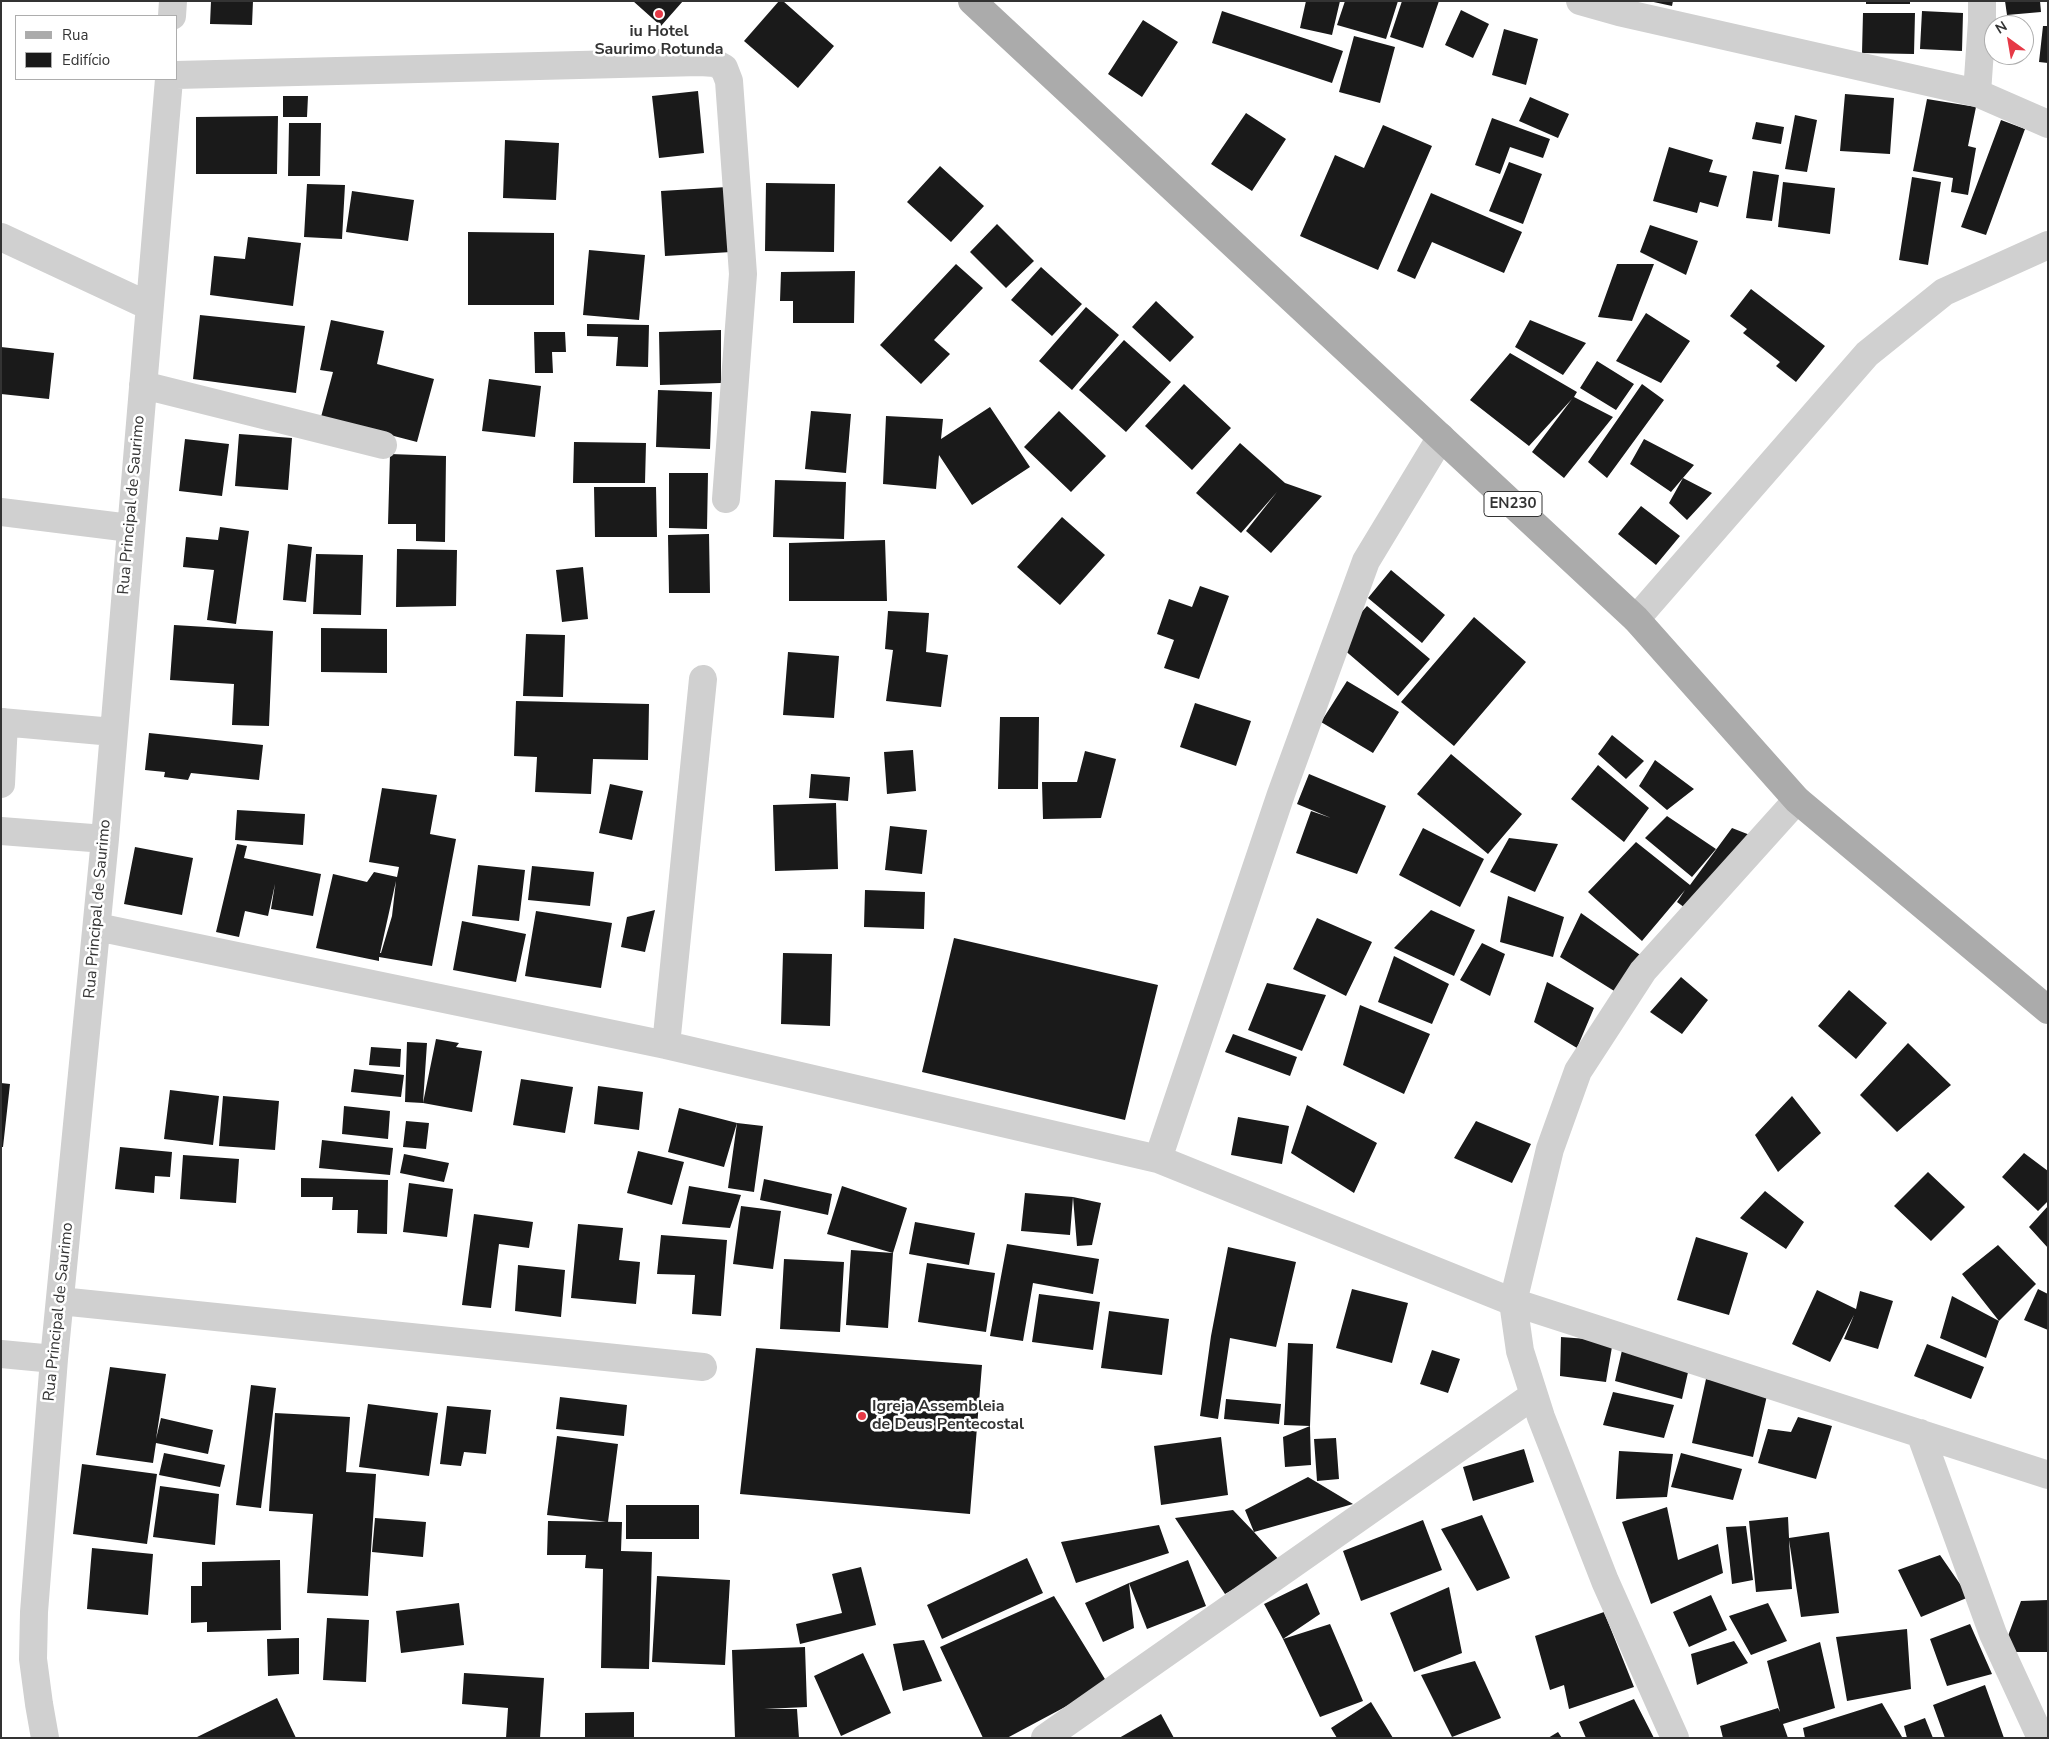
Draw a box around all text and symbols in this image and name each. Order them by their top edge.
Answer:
marker: iu Hotel Saurimo Rotunda [653,8,665,20]
legend [15,15,178,80]
north arrow [1984,15,2034,65]
text: N [1992,17,2011,39]
place label: iu Hotel Saurimo Rotunda [594,22,724,60]
text: Rua [62,25,88,45]
text: Edifício [62,50,110,70]
street label: Rua Principal de Saurimo [115,415,149,595]
road number: EN230 [1484,492,1542,516]
street label: Rua Principal de Saurimo [81,819,115,999]
street label: Rua Principal de Saurimo [40,1222,78,1402]
place label: Igreja Assembleia de Deus Pentecostal [872,1397,1024,1435]
marker: Igreja Assembleia de Deus Pentecostal [856,1410,868,1422]

